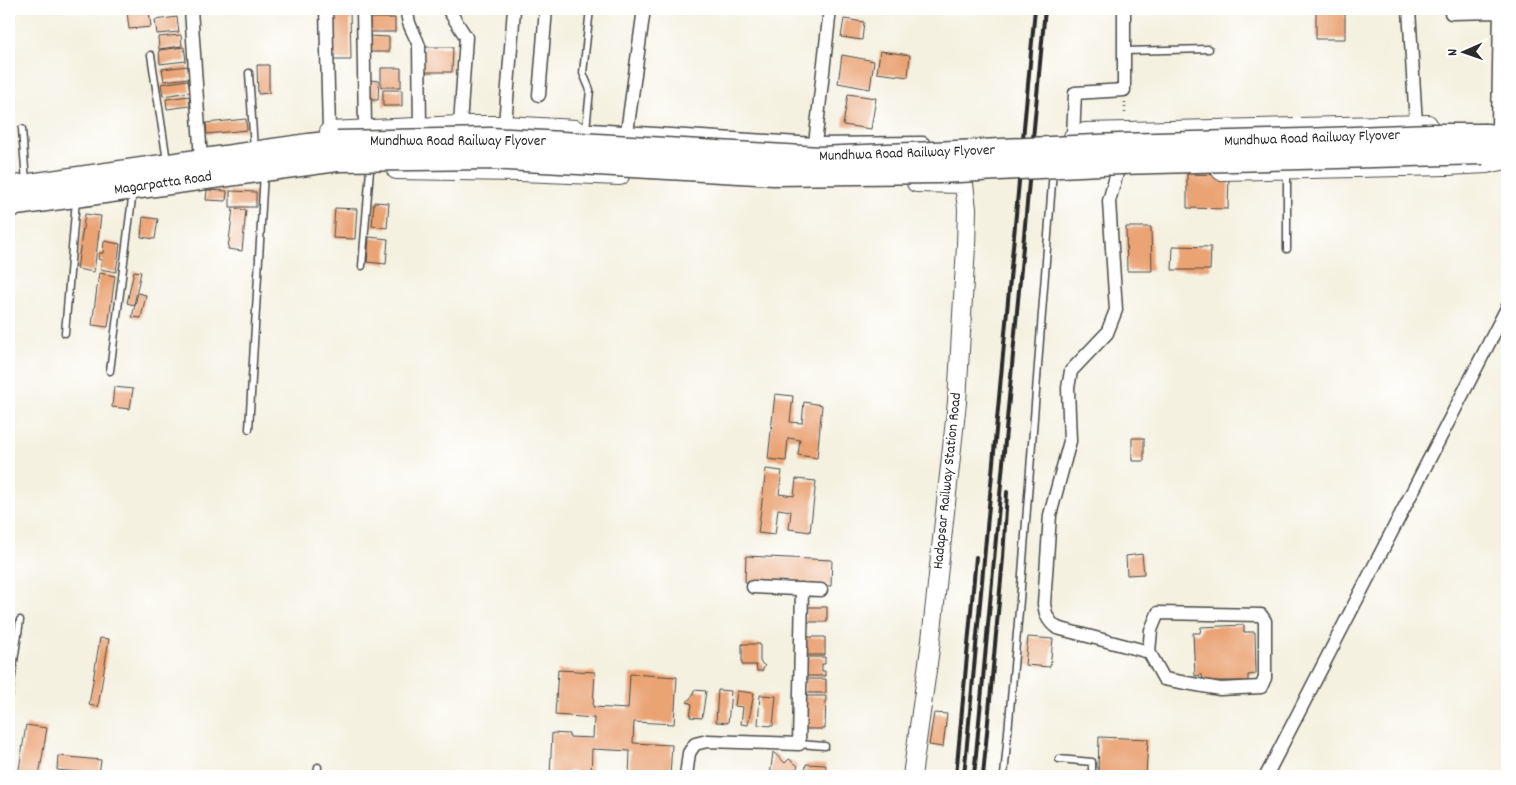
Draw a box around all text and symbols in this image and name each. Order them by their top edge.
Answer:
north arrow [1438,28,1488,78]
text: N [1443,48,1463,56]
street label: Mundhwa Road Railway Flyover [1224,125,1401,153]
street label: Mundhwa Road Railway Flyover [370,131,546,153]
street label: Mundhwa Road Railway Flyover [819,140,996,168]
street label: Magarpatta Road [113,166,213,202]
street label: Hadapsar Railway Station Road [928,392,968,570]

